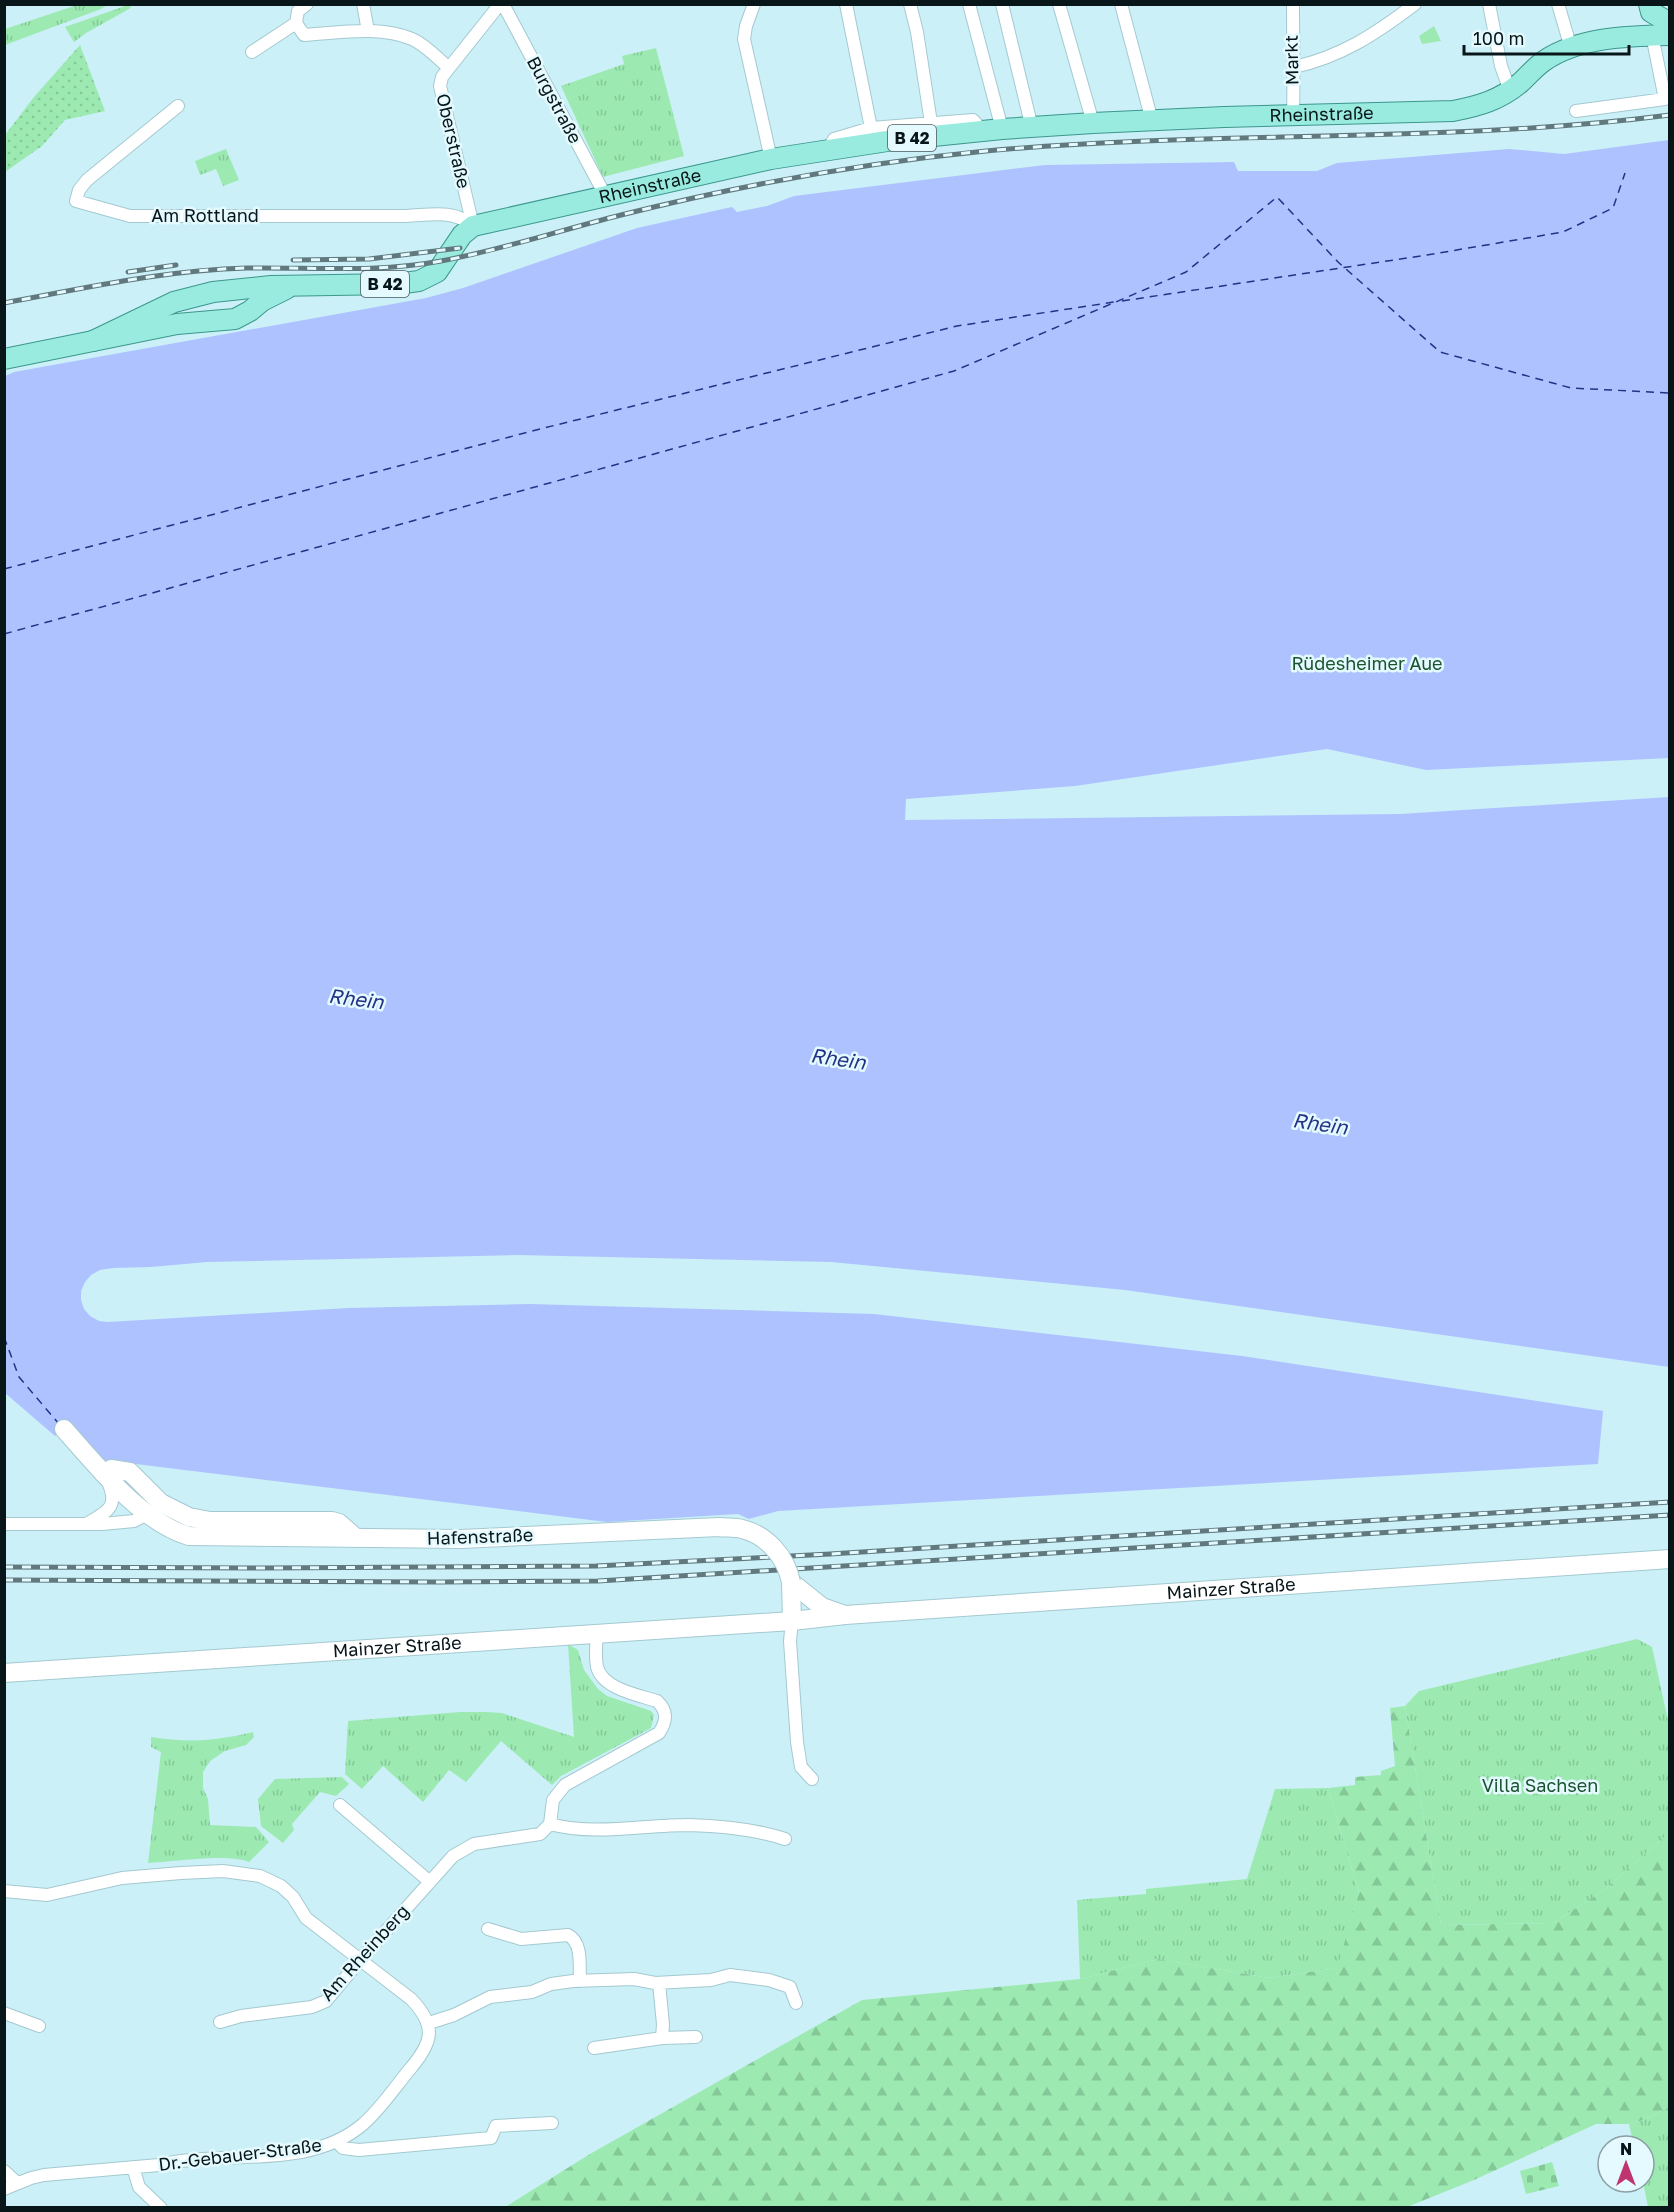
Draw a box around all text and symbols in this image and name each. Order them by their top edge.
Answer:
scale bar [1464,18,1629,56]
text: 100 m [1473,27,1524,49]
street label: Markt [1280,35,1302,85]
street label: Burgstraße [523,52,587,147]
street label: Oberstraße [432,91,476,190]
street label: Rheinstraße [1269,101,1374,126]
road number: B 42 [888,125,936,151]
street label: Rheinstraße [596,163,703,207]
street label: Am Rottland [151,204,259,226]
road number: B 42 [361,271,409,297]
park label: Rüdesheimer Aue [1291,652,1443,674]
water label: Rhein [327,983,386,1013]
water label: Rhein [809,1042,868,1074]
water label: Rhein [1291,1107,1350,1139]
street label: Hafenstraße [426,1523,534,1549]
street label: Mainzer Straße [1166,1572,1296,1603]
street label: Mainzer Straße [332,1631,462,1661]
park label: Villa Sachsen [1482,1774,1598,1796]
street label: Am Rheinberg [315,1900,413,2005]
street label: Dr.-Gebauer-Straße [157,2133,323,2175]
north arrow [1596,2134,1656,2194]
text: N [1620,2139,1632,2159]

